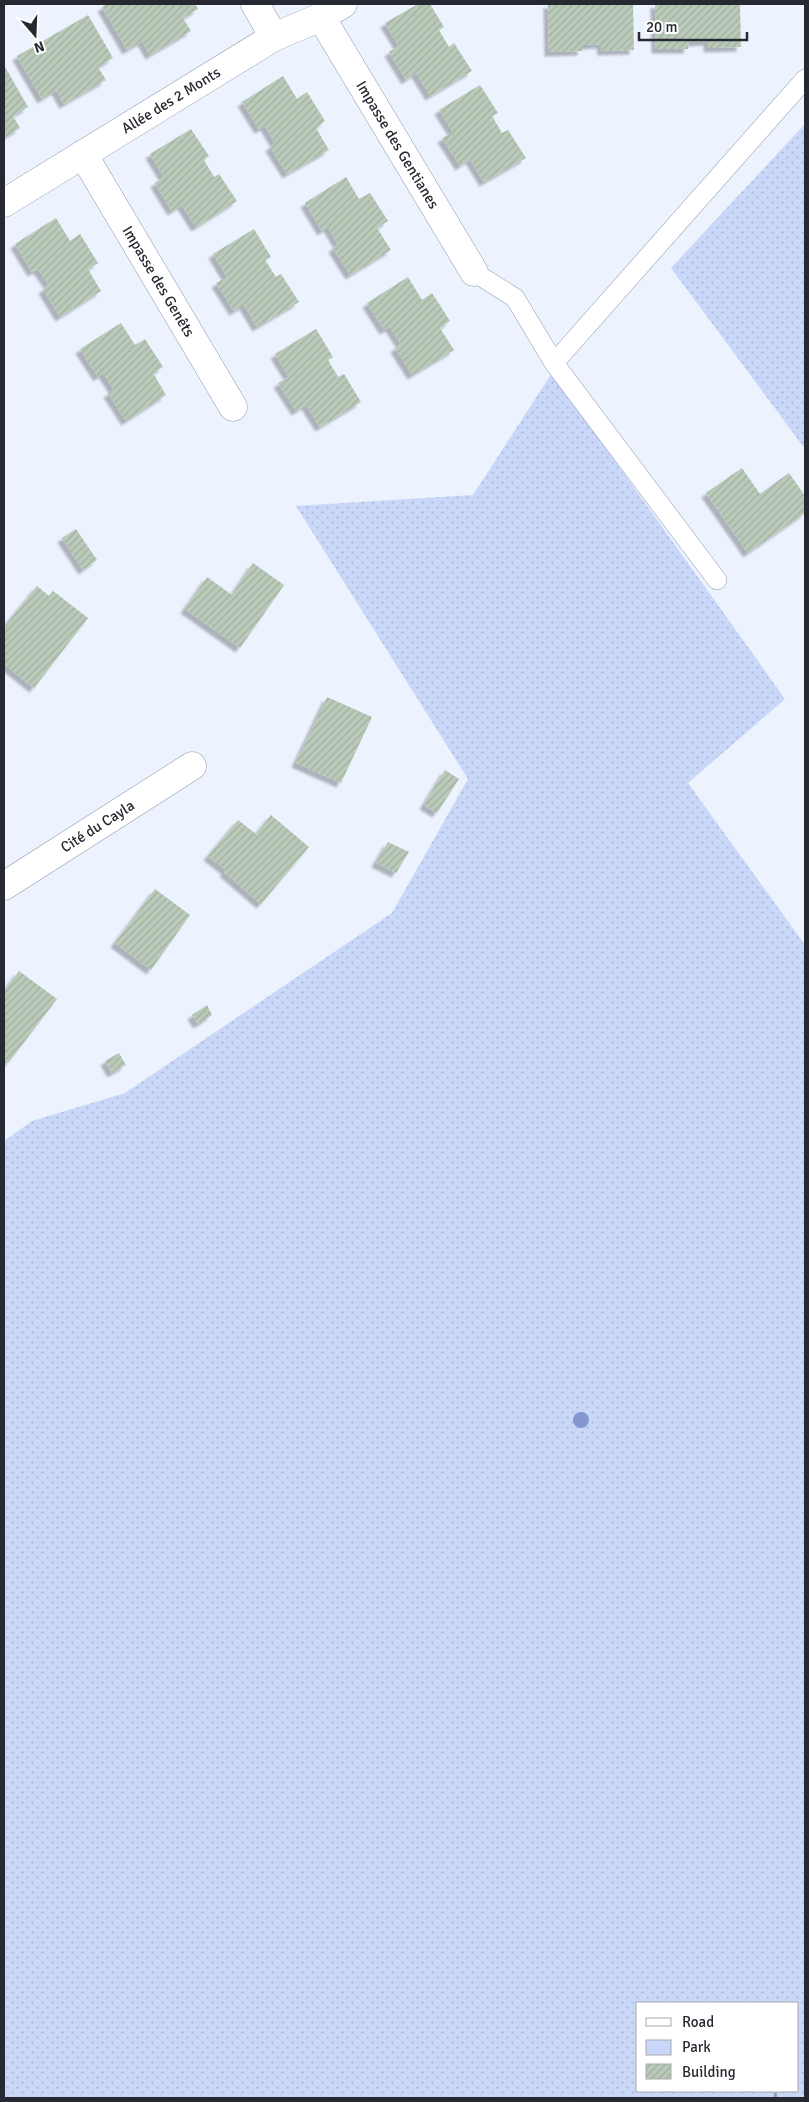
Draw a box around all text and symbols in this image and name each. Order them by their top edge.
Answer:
north arrow [10,10,60,60]
scale bar [639,10,746,42]
text: 20 m [646,18,677,36]
text: N [32,37,46,56]
street label: Allée des 2 Monts [118,63,224,137]
street label: Impasse des Gentianes [352,78,443,212]
street label: Impasse des Genêts [119,223,199,340]
street label: Cité du Cayla [57,796,138,856]
legend [636,2002,799,2092]
text: Road [682,2013,714,2031]
text: Park [682,2038,711,2056]
text: Building [682,2063,736,2081]

